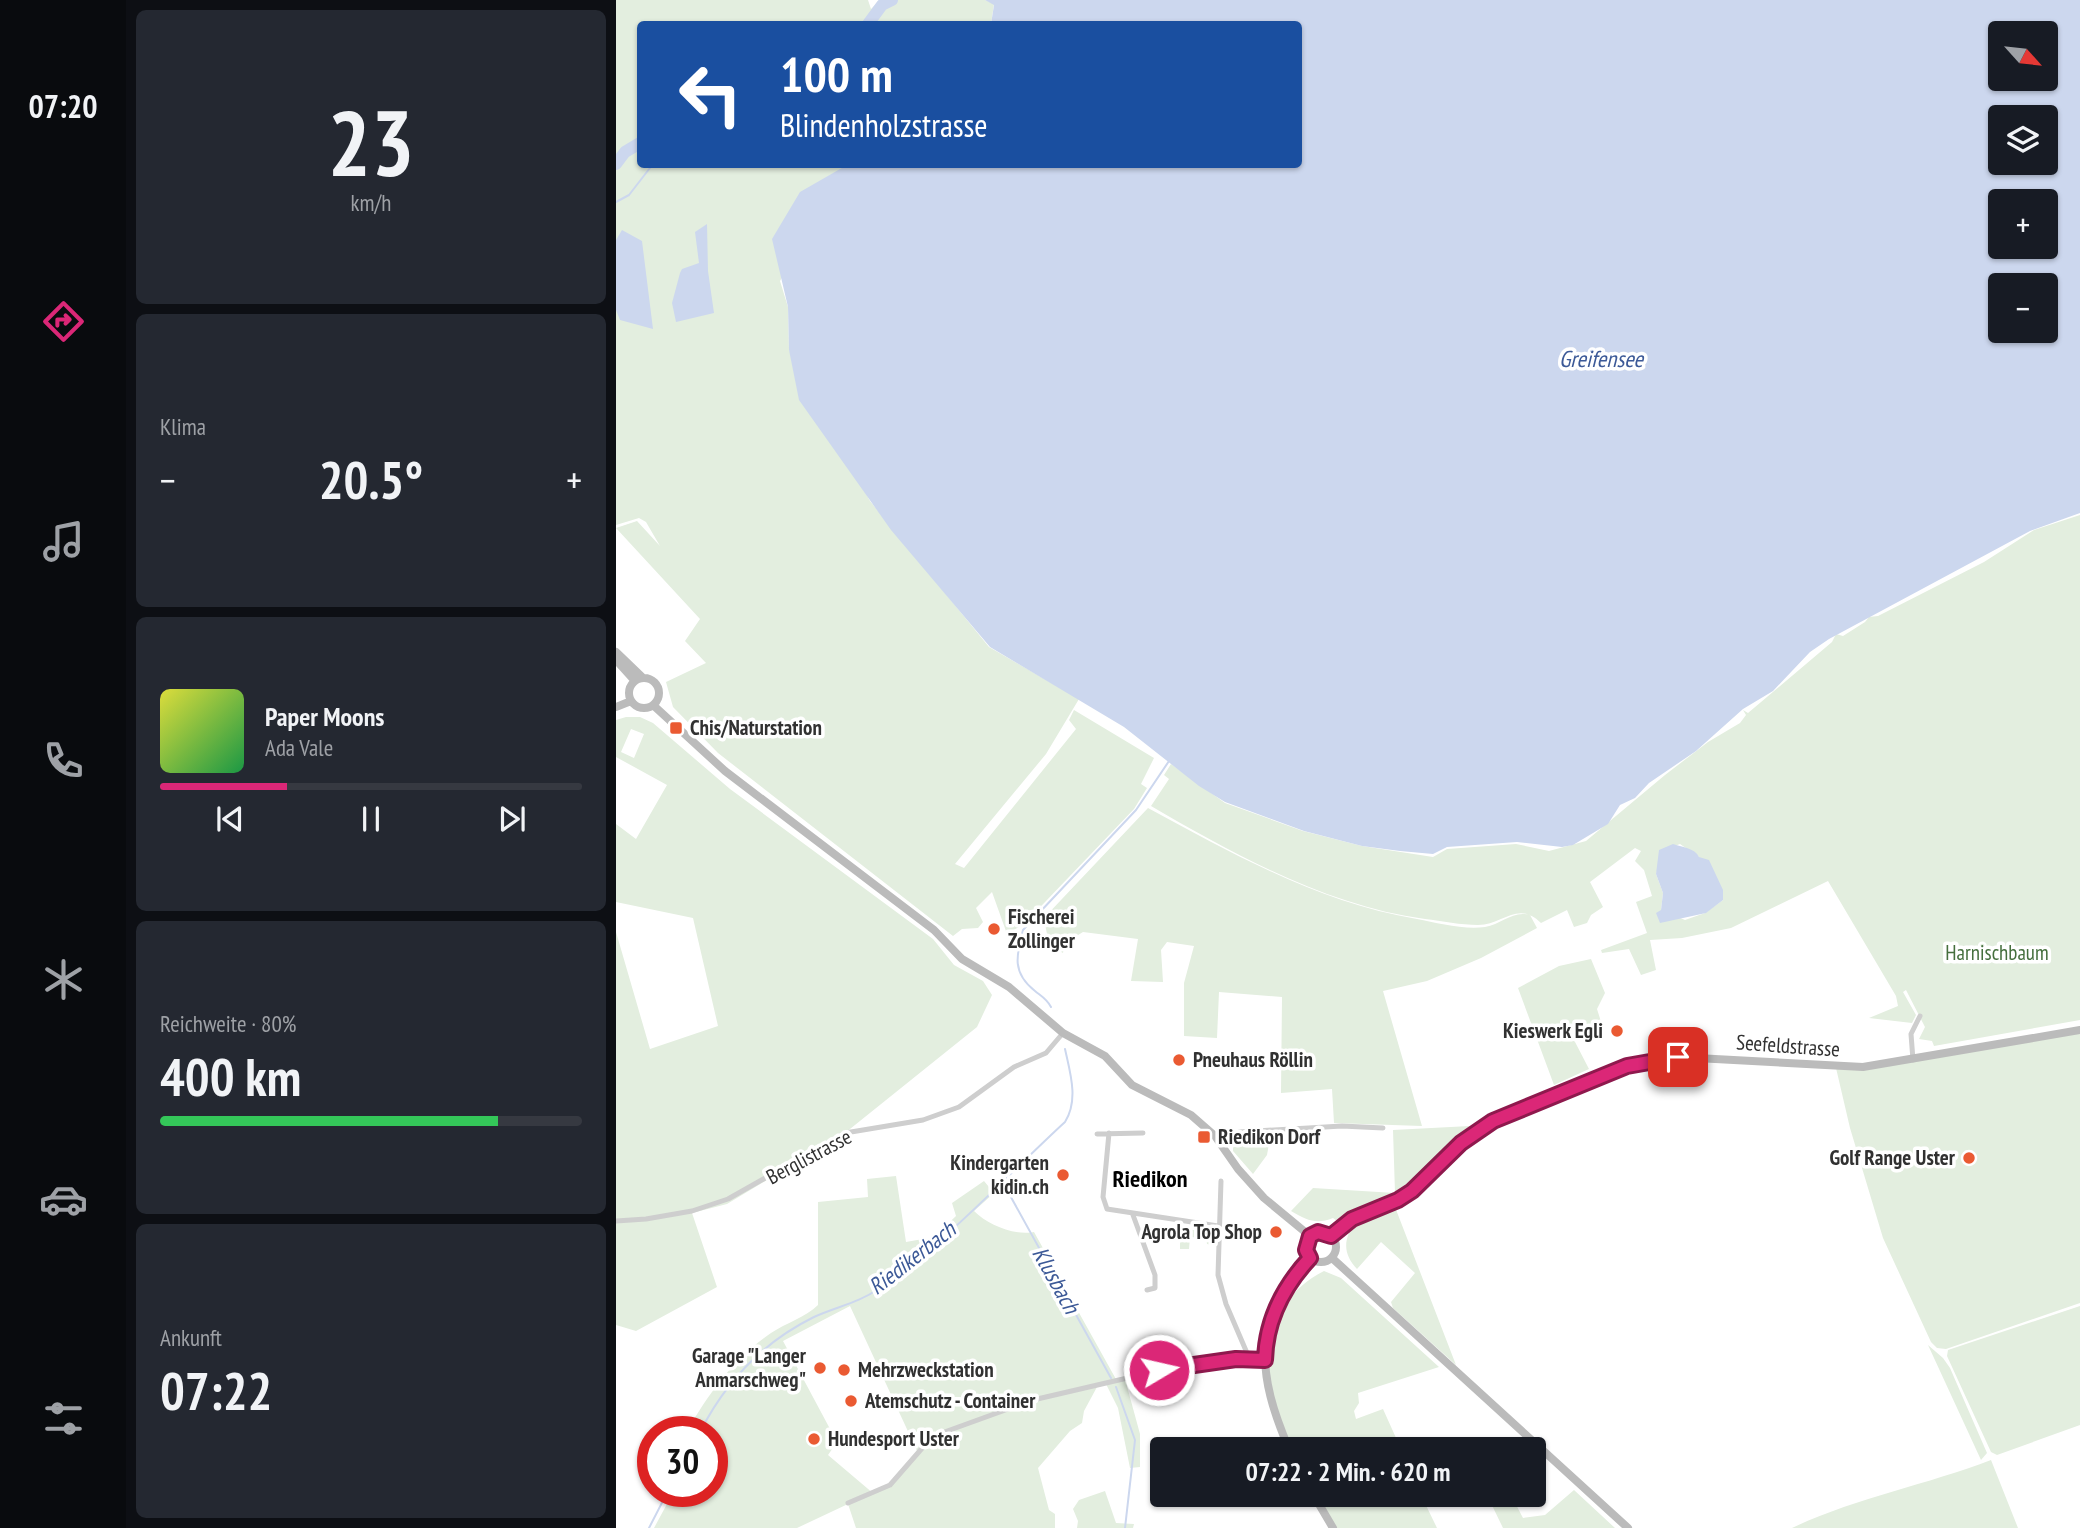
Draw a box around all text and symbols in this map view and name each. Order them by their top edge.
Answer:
north arrow [1988,21,2058,91]
map controls [1988,21,2058,343]
text: 100 m [780,42,893,106]
icon: left [665,49,756,140]
text: 23 [328,83,415,201]
text: 07:20 [28,85,98,127]
text: Blindenholzstrasse [780,104,988,146]
button: layers [1988,105,2058,175]
text: km/h [351,188,391,217]
button: + [1988,189,2058,259]
button: − [1988,273,2058,343]
icon: directions [39,297,88,346]
water label: Greifensee [1559,344,1645,373]
text: Klima [160,412,206,441]
text: 20.5° [319,446,423,513]
text: − [160,455,176,504]
text: + [566,455,582,504]
icon: music [39,517,88,566]
text: Paper Moons [265,700,384,733]
place label: Chis/Naturstation [690,714,822,741]
marker: Chis/Naturstation [668,720,684,736]
text: Ada Vale [265,733,333,762]
icon: phone [39,736,88,785]
icon: previous [211,800,249,838]
icon: pause [352,800,390,838]
icon: next [493,800,531,838]
place label: Fischerei Zollinger [1008,903,1076,954]
marker: Fischerei Zollinger [986,921,1002,937]
park label: Harnischbaum [1945,939,2049,966]
icon: climate [39,955,88,1004]
text: Reichweite · 80% [160,1009,296,1038]
place label: Kieswerk Egli [1503,1017,1603,1044]
marker: Kieswerk Egli [1609,1023,1625,1039]
pin [1648,1027,1708,1087]
street label: Seefeldstrasse [1735,1028,1841,1063]
icon: arrive [1659,1038,1697,1076]
text: 400 km [160,1043,301,1110]
place label: Pneuhaus Röllin [1193,1046,1313,1073]
marker: Pneuhaus Röllin [1171,1052,1187,1068]
street label: Berglistrasse [761,1123,856,1190]
place label: Riedikon Dorf [1218,1123,1322,1150]
marker: Riedikon Dorf [1196,1129,1212,1145]
place label: Golf Range Uster [1829,1144,1956,1171]
place label: Kindergarten kidin.ch [950,1149,1049,1200]
marker: Golf Range Uster [1961,1150,1977,1166]
district label: Riedikon [1113,1163,1187,1194]
marker: Kindergarten kidin.ch [1055,1167,1071,1183]
icon: car [39,1175,88,1224]
water label: Riedikerbach [862,1213,962,1301]
place label: Agrola Top Shop [1140,1218,1262,1245]
marker: Agrola Top Shop [1268,1224,1284,1240]
water label: Klusbach [1026,1241,1087,1320]
text: Ankunft [160,1323,222,1352]
position arrow [1122,1333,1196,1407]
place label: Garage "Langer Anmarschweg" [692,1342,807,1393]
place label: Mehrzweckstation [858,1356,994,1383]
text: 07:22 [160,1357,272,1424]
marker: Garage "Langer Anmarschweg" [812,1360,828,1376]
marker: Mehrzweckstation [836,1362,852,1378]
place label: Atemschutz - Container [864,1387,1036,1414]
marker: Atemschutz - Container [843,1393,859,1409]
icon: filters [39,1394,88,1443]
speed limit sign: 30 [637,1416,728,1507]
place label: Hundesport Uster [828,1425,960,1452]
marker: Hundesport Uster [806,1431,822,1447]
text: 07:22 · 2 Min. · 620 m [1246,1455,1450,1488]

